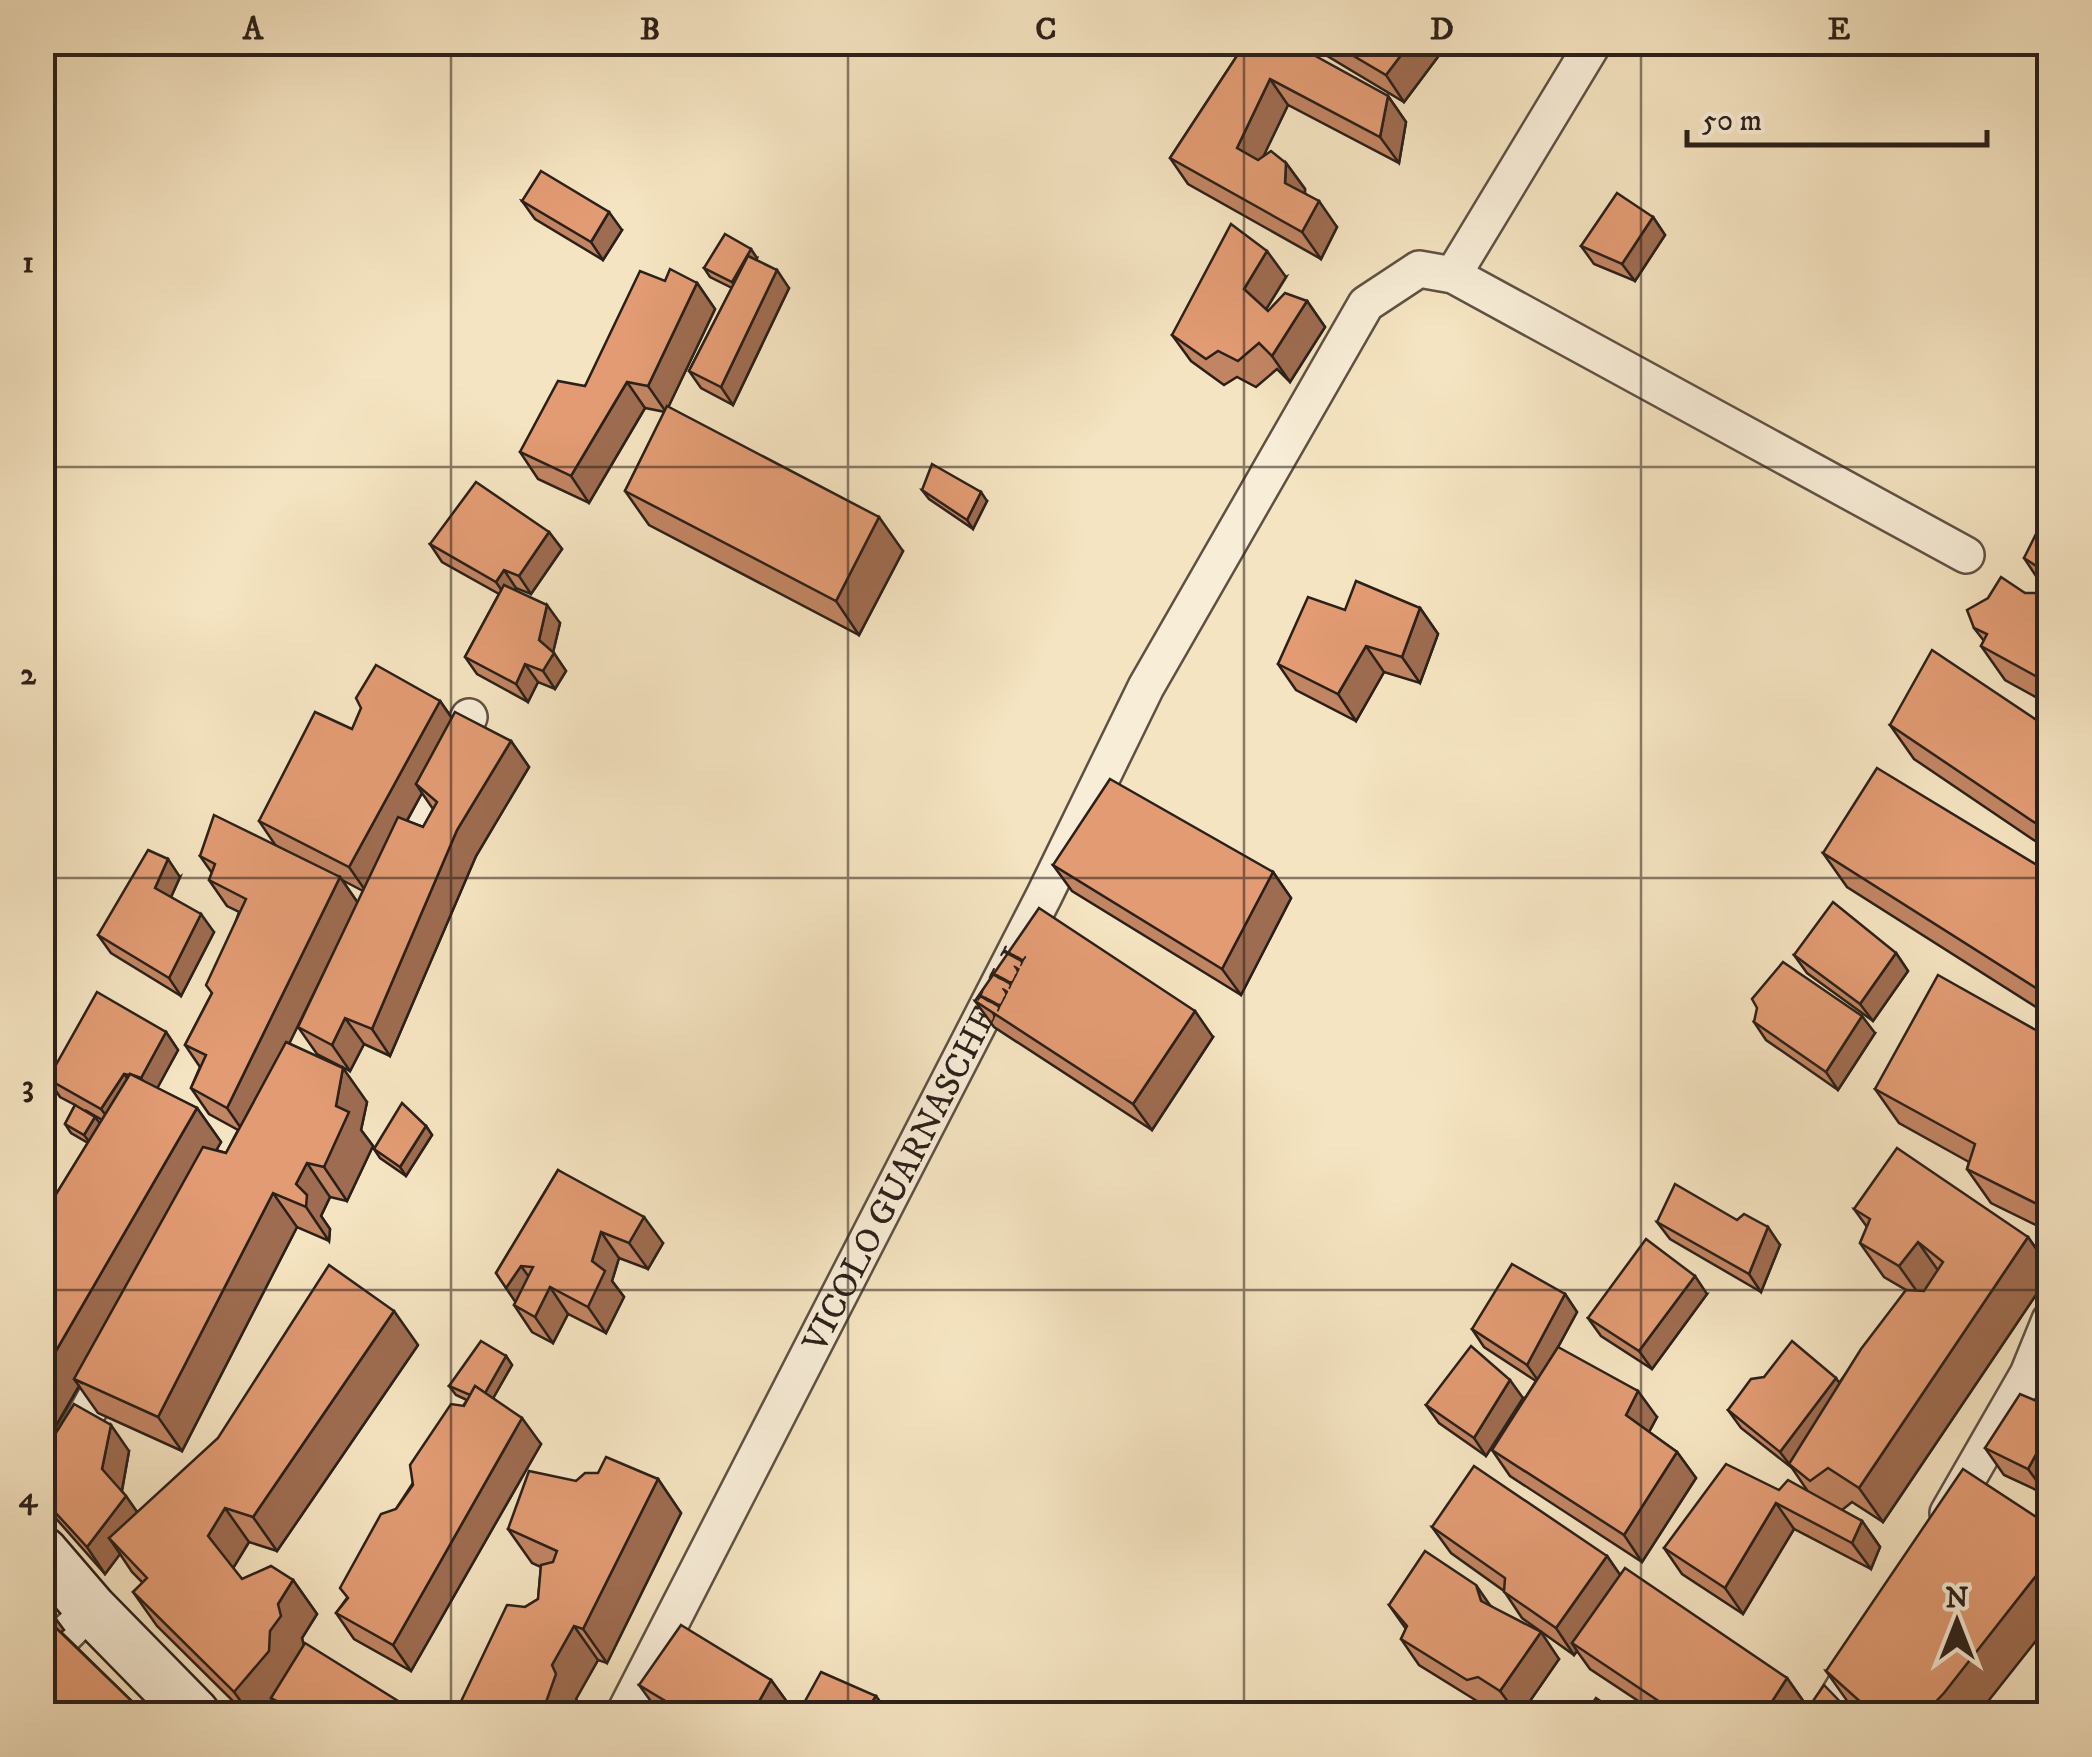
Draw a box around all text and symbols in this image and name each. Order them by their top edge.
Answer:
text: A [242,10,265,50]
text: B [640,10,660,50]
text: C [1035,10,1057,50]
text: D [1430,10,1454,50]
text: E [1828,10,1851,50]
scale bar [1687,85,1987,147]
text: 50 m [1702,103,1762,140]
text: 1 [22,243,34,283]
text: 2 [20,655,36,695]
street label: VICOLO GUARNASCHELLI [793,940,1038,1361]
text: 3 [22,1067,34,1107]
text: 4 [19,1478,39,1518]
north arrow [1907,1572,2007,1672]
text: N [1946,1581,1969,1616]

